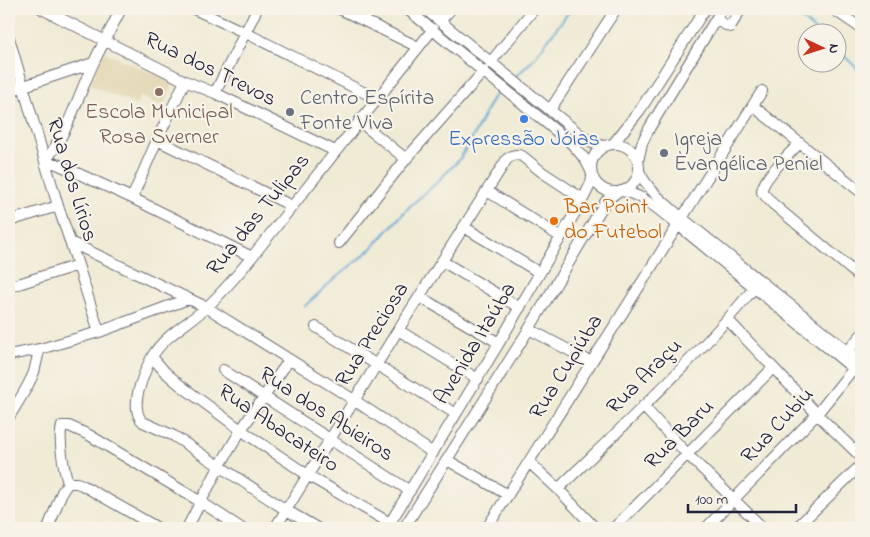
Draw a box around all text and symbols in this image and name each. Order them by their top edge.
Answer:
north arrow [798,22,848,72]
street label: Rua dos Trevos [139,24,281,116]
text: N [823,43,844,54]
place label: Centro Espírita Fonte Viva [299,83,434,140]
marker: Escola Municipal Rosa Sverner [153,86,165,98]
place label: Escola Municipal Rosa Sverner [85,97,233,154]
marker: Centro Espírita Fonte Viva [284,106,296,118]
marker: Expressão Jóias [518,113,530,125]
street label: Rua dos Lírios [37,114,105,246]
place label: Expressão Jóias [448,124,600,156]
place label: Igreja Evangélica Peniel [674,124,823,182]
street label: Rua das Tulipas [200,147,318,283]
marker: Igreja Evangélica Peniel [658,147,670,159]
place label: Bar Point do Futebol [563,192,662,249]
marker: Bar Point do Futebol [548,215,560,227]
street label: Rua Preciosa [328,276,418,394]
street label: Avenida Itaúba [427,277,525,411]
street label: Rua Cupiúba [522,308,612,426]
street label: Rua Araçu [600,332,690,422]
street label: Rua dos Abieiros [252,359,400,471]
street label: Rua Abacateiro [211,377,345,481]
street label: Rua Cubiu [734,380,822,472]
street label: Rua Baru [638,393,722,477]
scale bar [688,482,795,514]
text: 100 m [695,489,728,511]

